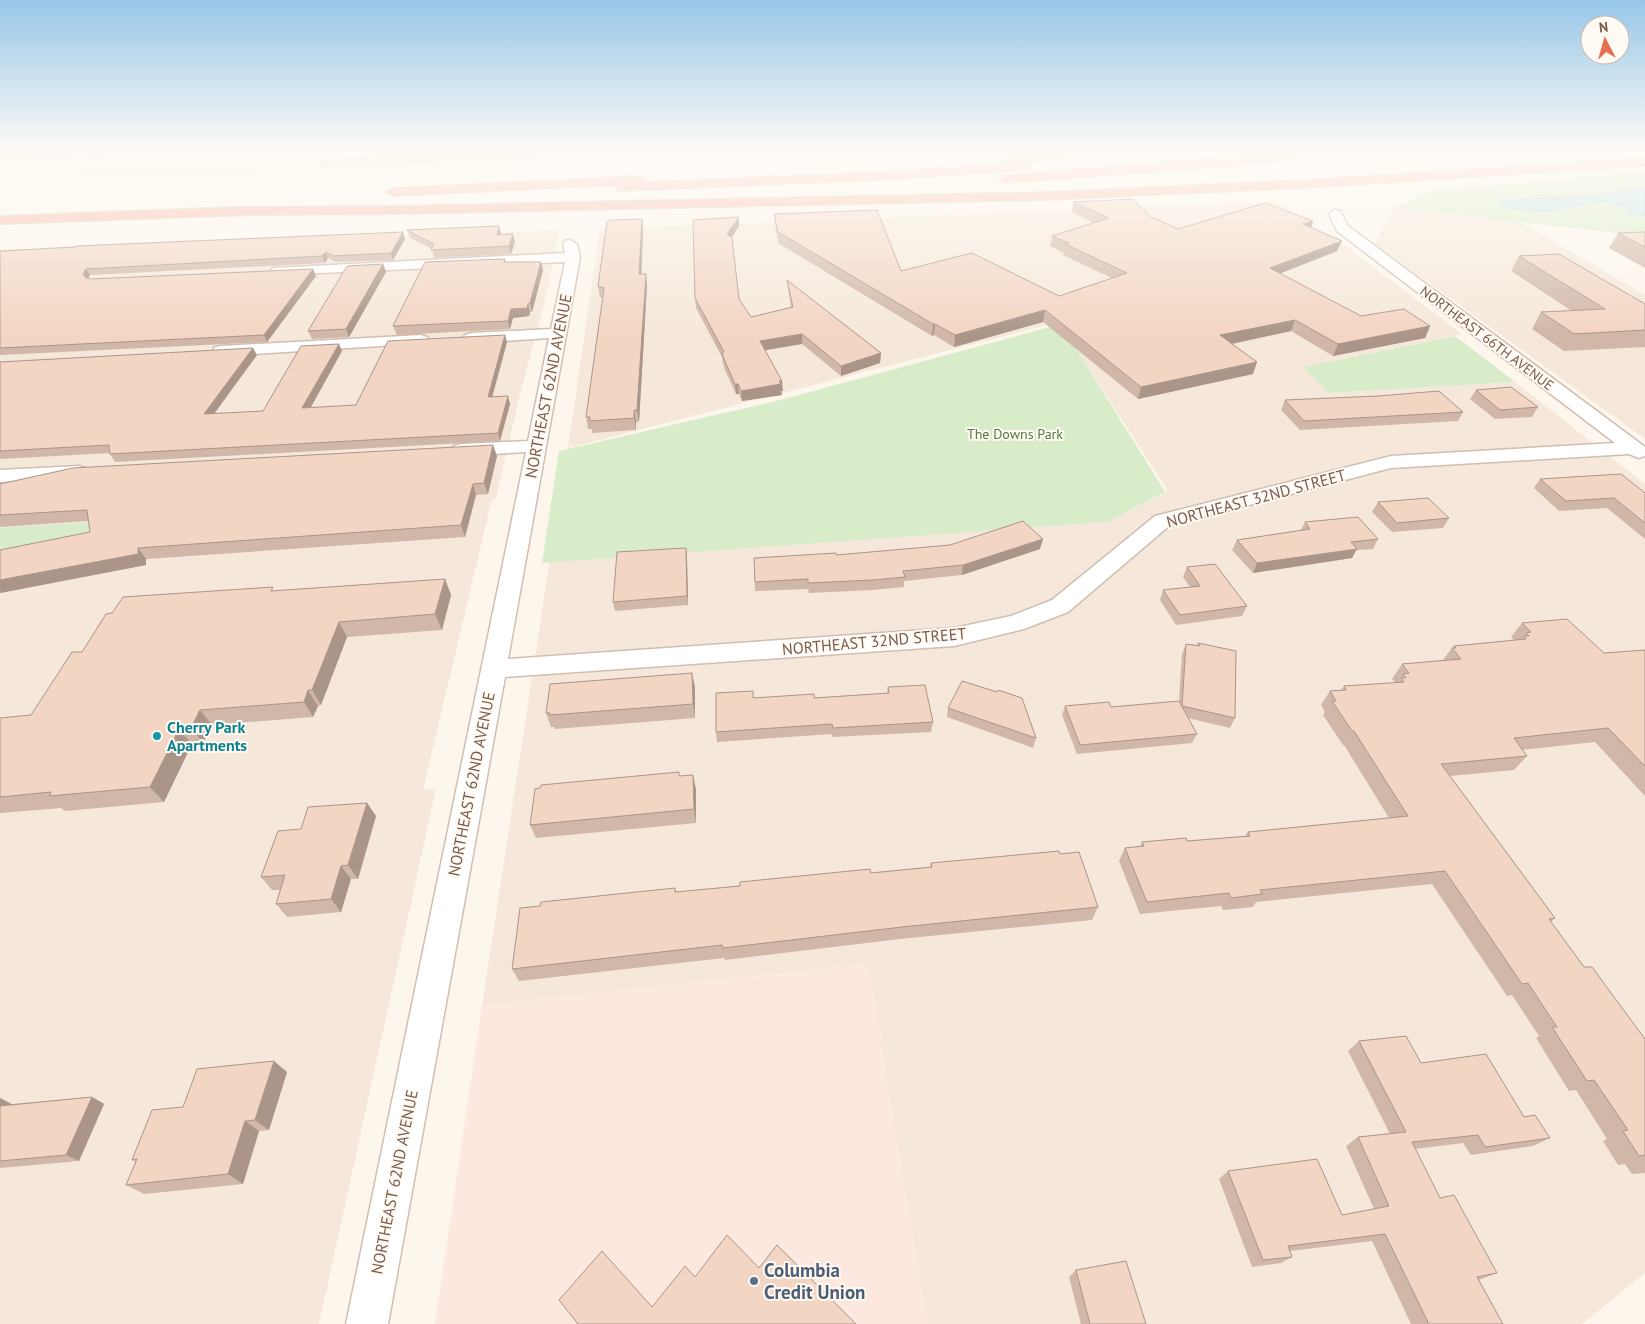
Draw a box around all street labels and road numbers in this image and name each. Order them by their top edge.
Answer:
street label: NORTHEAST 66TH AVENUE [1417,282,1557,394]
street label: NORTHEAST 62ND AVENUE [520,292,576,480]
street label: NORTHEAST 32ND STREET [1164,464,1348,532]
street label: NORTHEAST 32ND STREET [781,623,967,659]
street label: NORTHEAST 62ND AVENUE [443,690,499,878]
street label: NORTHEAST 62ND AVENUE [366,1088,422,1276]

